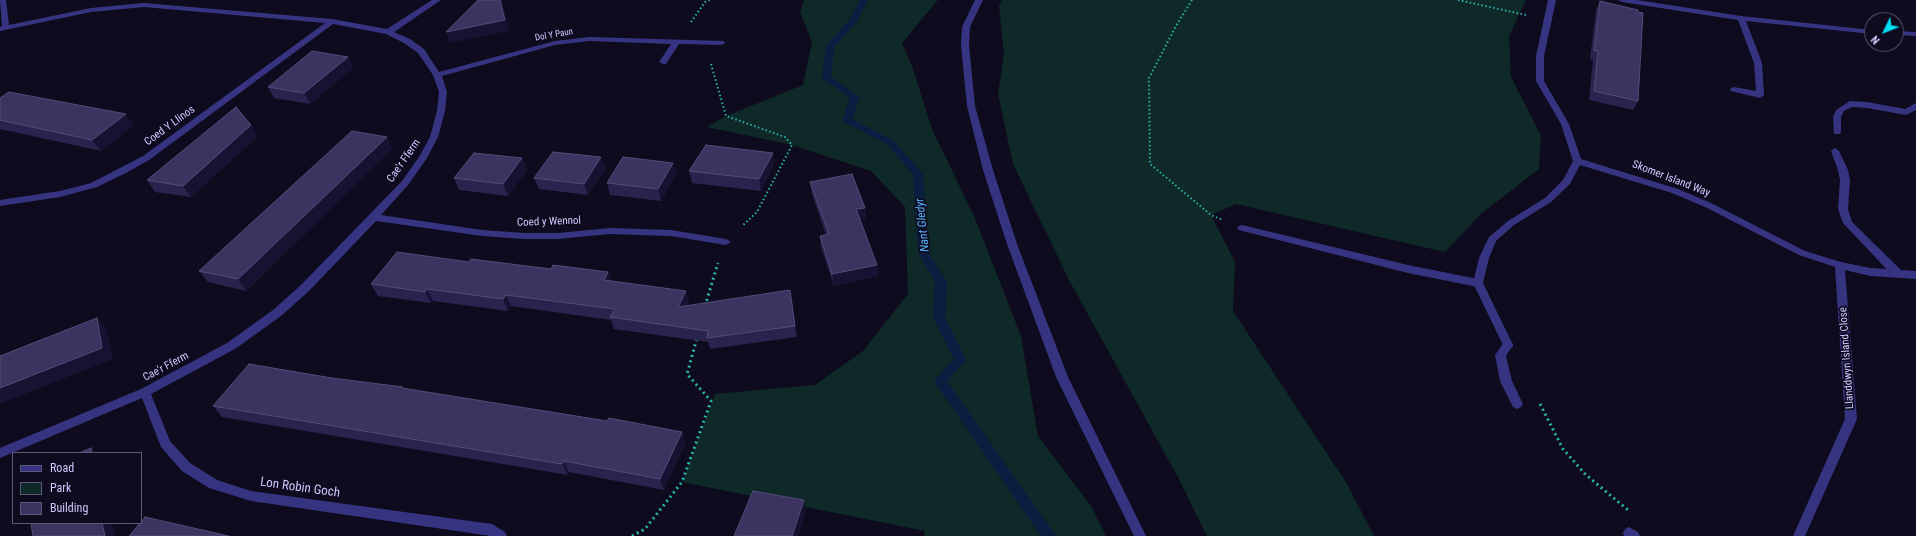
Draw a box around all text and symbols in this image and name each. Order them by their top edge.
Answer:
north arrow [1864,12,1904,52]
street label: Dol Y Paun [534,26,574,44]
text: N [1869,33,1883,47]
street label: Coed Y Llinos [142,103,198,149]
street label: Cae'r Fferm [384,137,424,185]
street label: Skomer Island Way [1630,158,1712,200]
water label: Nant Gledyr [913,198,933,252]
street label: Coed y Wennol [517,214,581,230]
street label: Llanddwyn Island Close [1837,307,1857,409]
street label: Cae'r Fferm [141,349,191,385]
legend [12,452,142,524]
text: Road [50,461,74,475]
street label: Lon Robin Goch [259,475,341,501]
text: Park [50,481,71,495]
text: Building [50,501,88,515]

